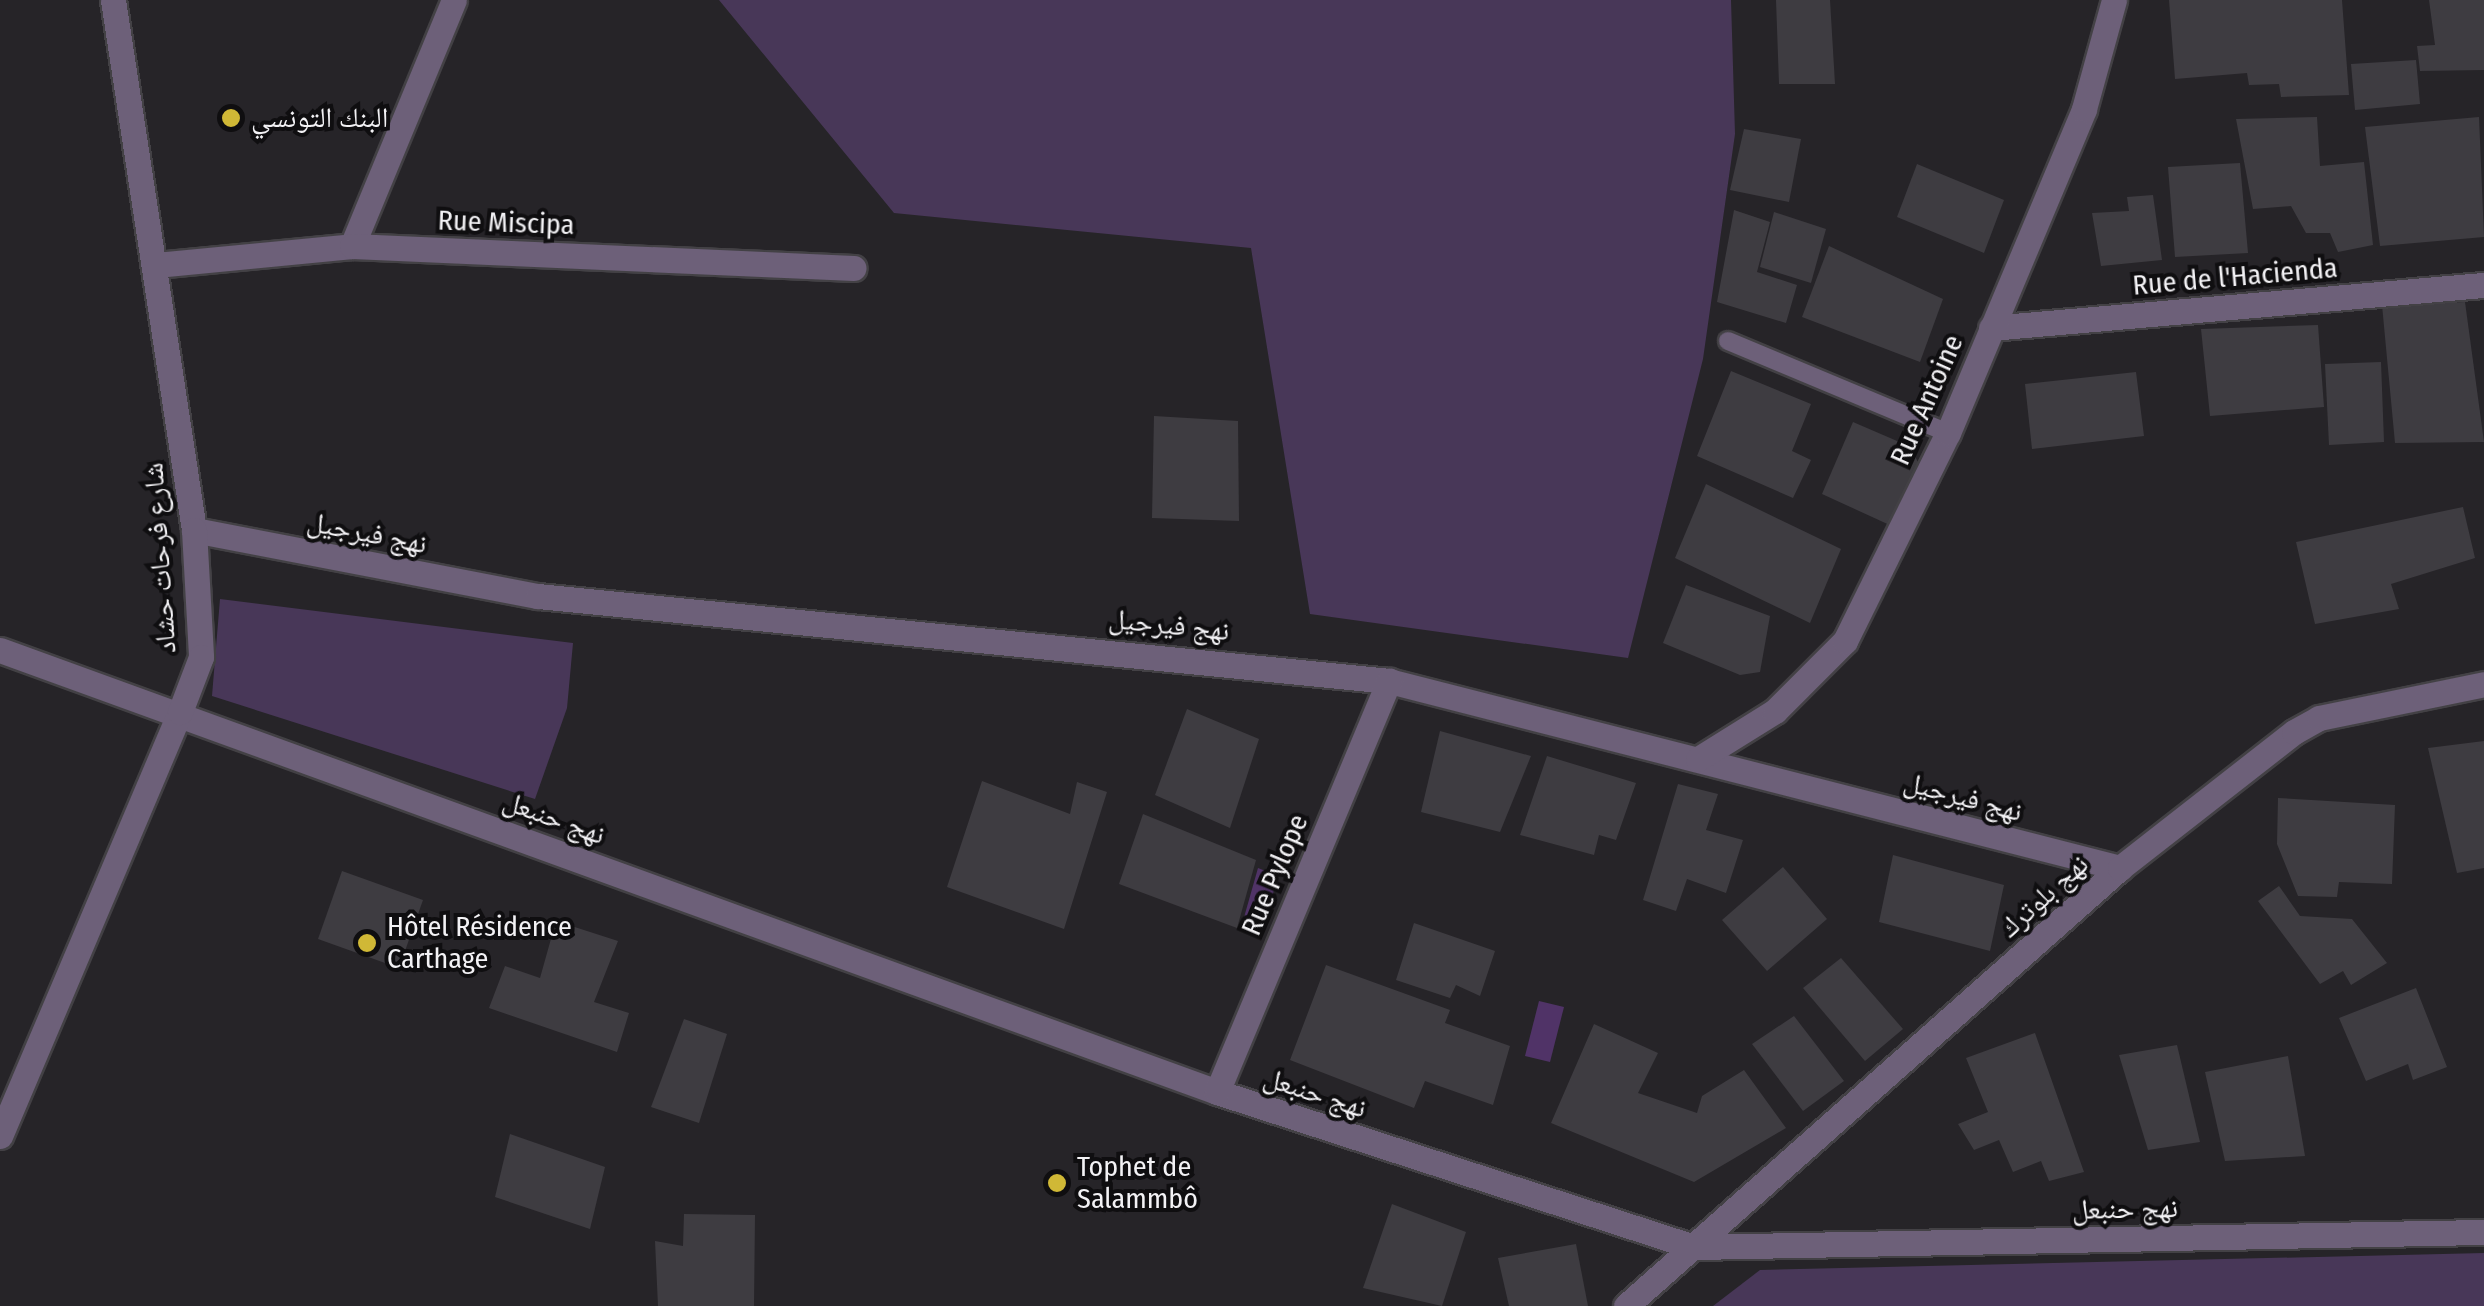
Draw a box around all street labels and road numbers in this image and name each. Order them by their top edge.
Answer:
street label: Rue Miscipa [437,204,575,242]
street label: Rue de l'Hacienda [2131,251,2339,303]
street label: Rue Antoine [1883,330,1971,470]
street label: شارع فرحات حشاد [137,462,183,654]
street label: نهج فيرجيل [304,505,430,561]
street label: نهج فيرجيل [1107,602,1231,648]
street label: نهج فيرجيل [1900,765,2026,829]
street label: نهج حنبعل [498,784,610,852]
street label: Rue Pylope [1235,809,1315,941]
street label: نهج بلوترك [1993,847,2095,945]
street label: نهج حنبعل [1259,1061,1371,1125]
street label: نهج حنبعل [2072,1191,2178,1227]

